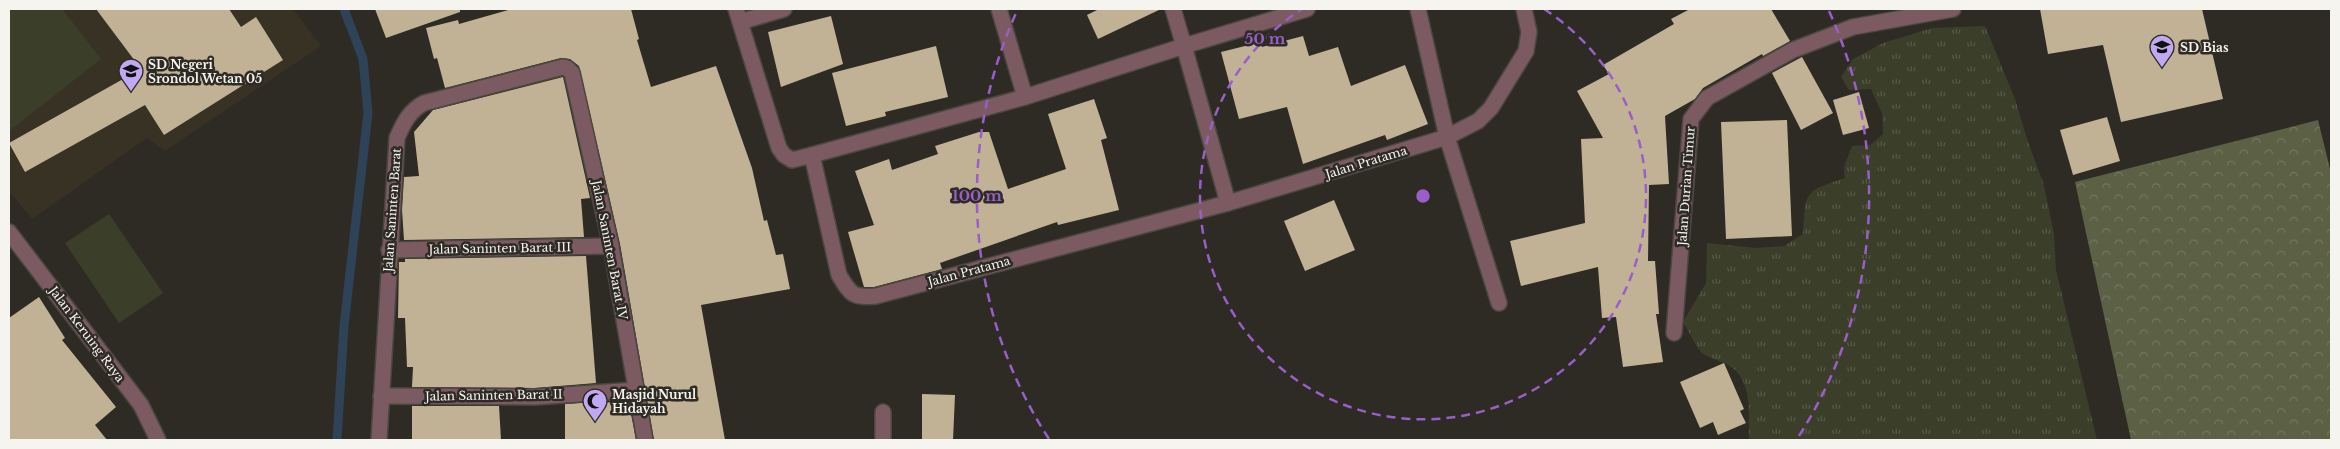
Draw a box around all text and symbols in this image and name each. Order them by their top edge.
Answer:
text: 50 m [1245,29,1286,48]
school or university icon: SD Bias [2149,34,2175,68]
place label: SD Bias [2180,40,2229,55]
place label: SD Negeri Srondol Wetan 05 [148,57,262,86]
school or university icon: SD Negeri Srondol Wetan 05 [118,58,144,92]
street label: Jalan Durian Timur [1674,126,1698,248]
street label: Jalan Pratama [1321,142,1409,182]
street label: Jalan Saninten Barat [380,147,404,274]
street label: Jalan Saninten Barat IV [589,177,631,322]
text: 100 m [952,186,1002,205]
centre of rings [1414,187,1432,205]
street label: Jalan Saninten Barat III [427,239,571,257]
street label: Jalan Pratama [924,253,1012,290]
street label: Jalan Keruing Raya [45,282,128,385]
street label: Jalan Saninten Barat II [423,386,563,404]
place label: Masjid Nurul Hidayah [612,387,697,416]
mosque icon: Masjid Nurul Hidayah [582,388,608,422]

